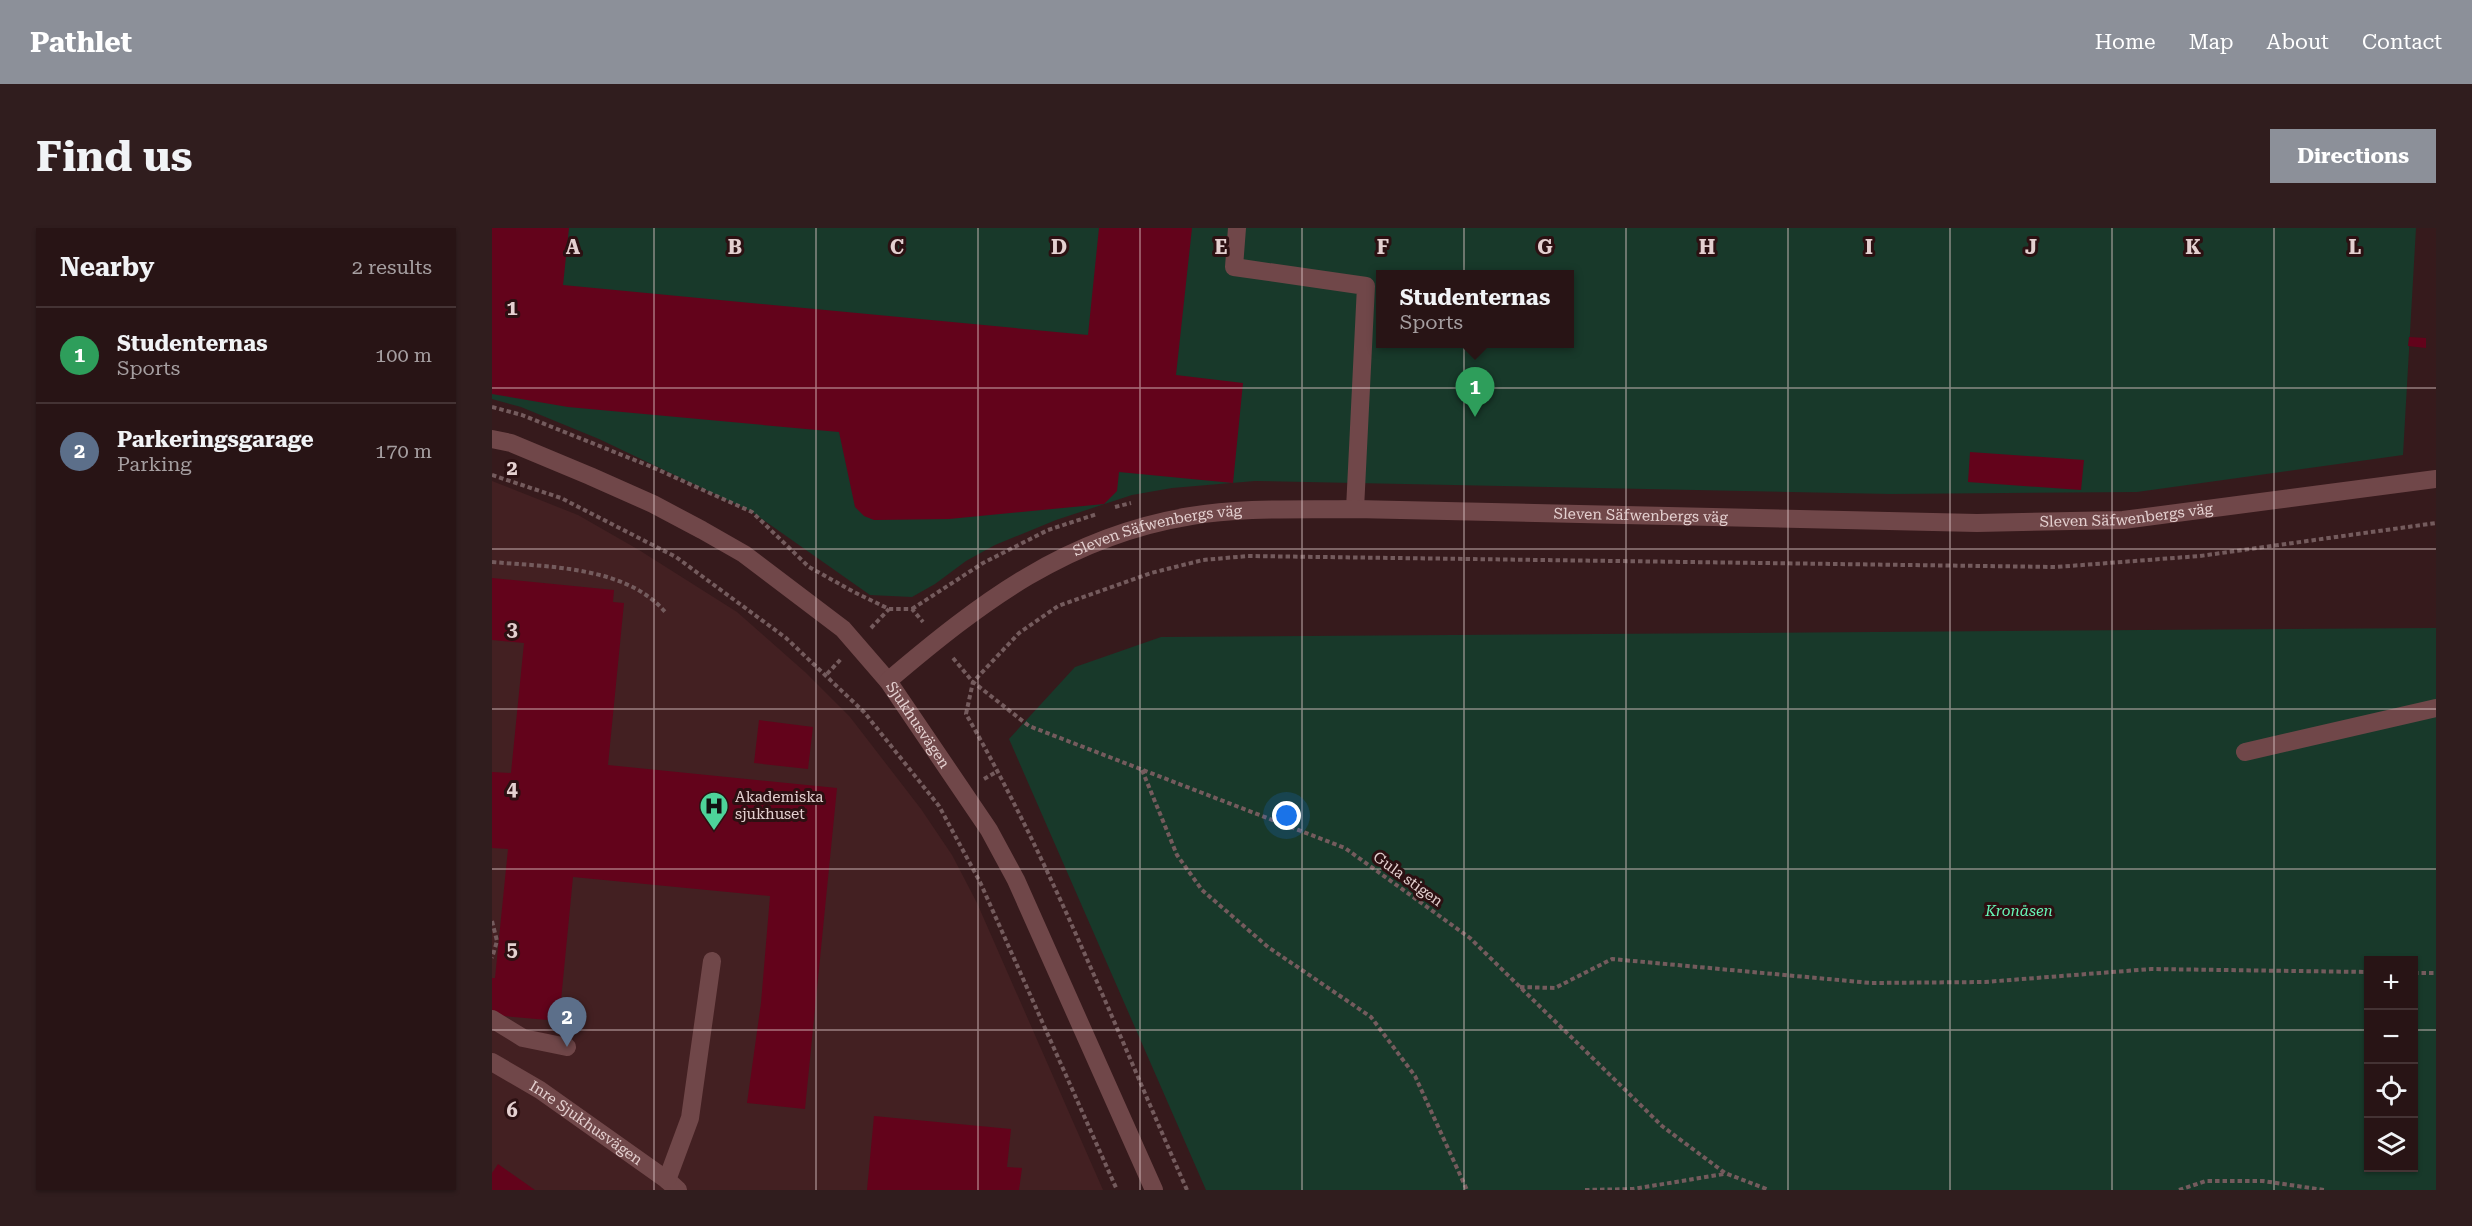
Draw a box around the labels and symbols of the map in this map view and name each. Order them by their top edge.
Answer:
text: A [566,235,581,259]
text: B [728,235,742,259]
text: C [890,235,904,259]
text: D [1051,235,1067,259]
text: E [1215,235,1228,259]
text: F [1377,235,1389,259]
text: G [1537,235,1553,259]
text: H [1699,235,1715,259]
text: I [1865,235,1873,259]
text: J [2025,235,2037,259]
text: K [2185,235,2201,259]
text: L [2349,235,2362,259]
text: 1 [506,296,518,320]
pin: 1 [1456,368,1494,417]
text: 2 [506,456,518,480]
street label: Sleven Säfwenbergs väg [2039,499,2215,531]
street label: Sleven Säfwenbergs väg [1070,502,1243,560]
street label: Sleven Säfwenbergs väg [1553,504,1728,526]
text: 3 [506,617,518,641]
street label: Sjukhusvägen [882,678,954,772]
text: 4 [506,777,518,801]
place label: Akademiska sjukhuset [735,788,823,823]
hospital icon: Akademiska sjukhuset [698,790,730,832]
your location [1272,801,1301,830]
street label: Gula stigen [1370,848,1447,910]
park label: Kronåsen [1984,902,2053,920]
text: 5 [506,937,518,961]
pin: 2 [548,998,586,1047]
street label: Inre Sjukhusvägen [526,1077,646,1169]
text: 6 [506,1098,518,1122]

